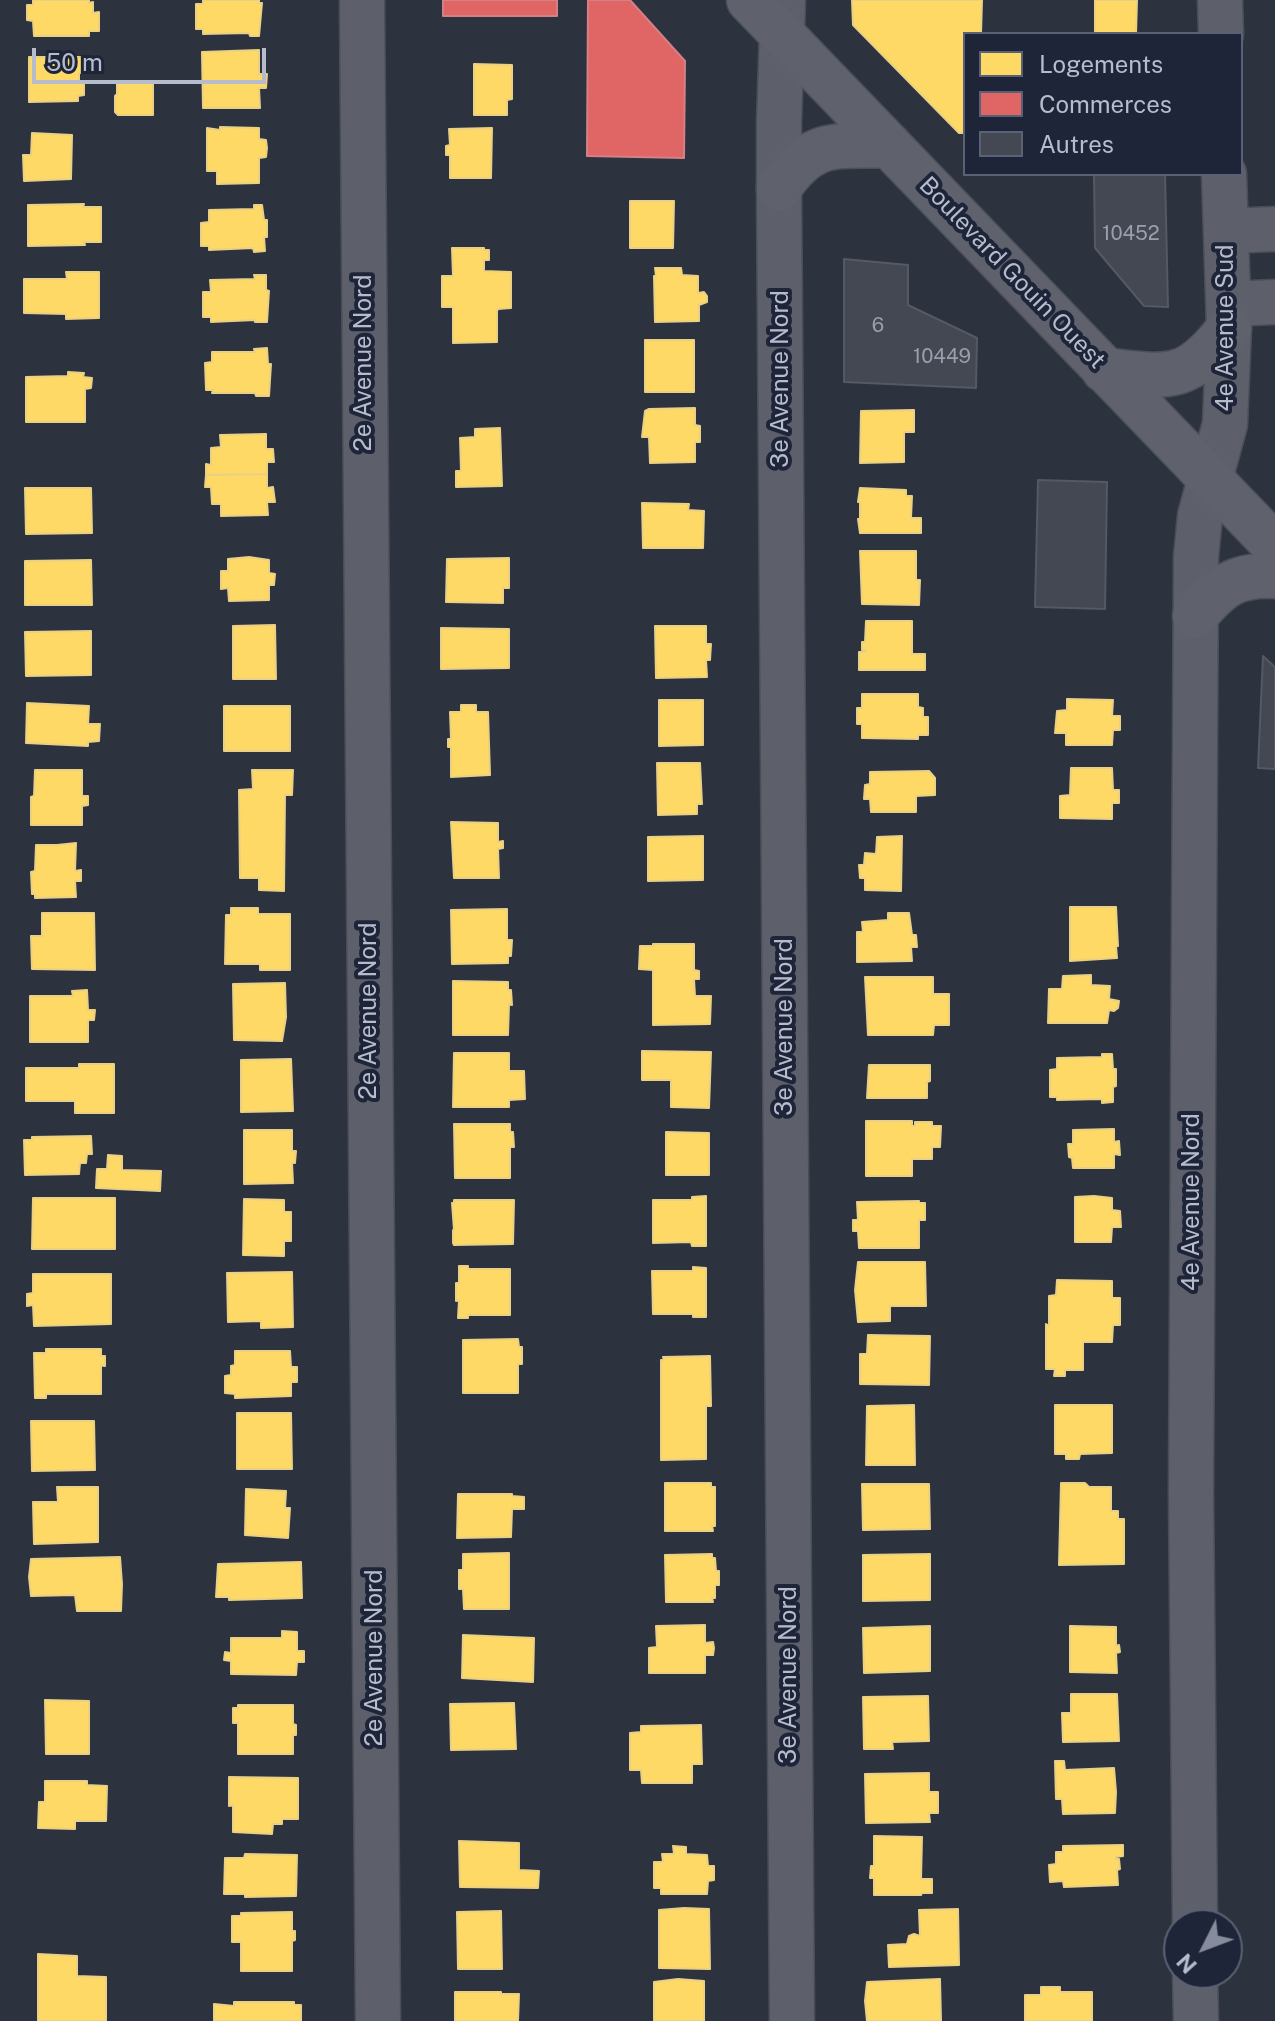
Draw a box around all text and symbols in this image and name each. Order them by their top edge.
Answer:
scale bar [36,32,270,82]
legend [963,32,1243,176]
text: 50 m [46,48,103,76]
text: Logements [1039,50,1163,78]
text: Commerces [1039,90,1172,118]
text: Autres [1039,130,1114,158]
street label: Boulevard Gouin Ouest [913,171,1111,375]
house number: 10452 [1102,222,1160,246]
street label: 4e Avenue Sud [1212,244,1240,412]
street label: 2e Avenue Nord [350,274,378,452]
street label: 3e Avenue Nord [767,290,795,468]
house number: 6 [872,314,884,338]
house number: 10449 [913,345,971,369]
street label: 2e Avenue Nord [355,922,383,1100]
street label: 3e Avenue Nord [771,938,799,1116]
street label: 4e Avenue Nord [1178,1113,1206,1291]
street label: 2e Avenue Nord [361,1569,389,1747]
street label: 3e Avenue Nord [775,1586,803,1764]
north arrow [1163,1909,1243,1989]
text: N [1171,1949,1202,1979]

